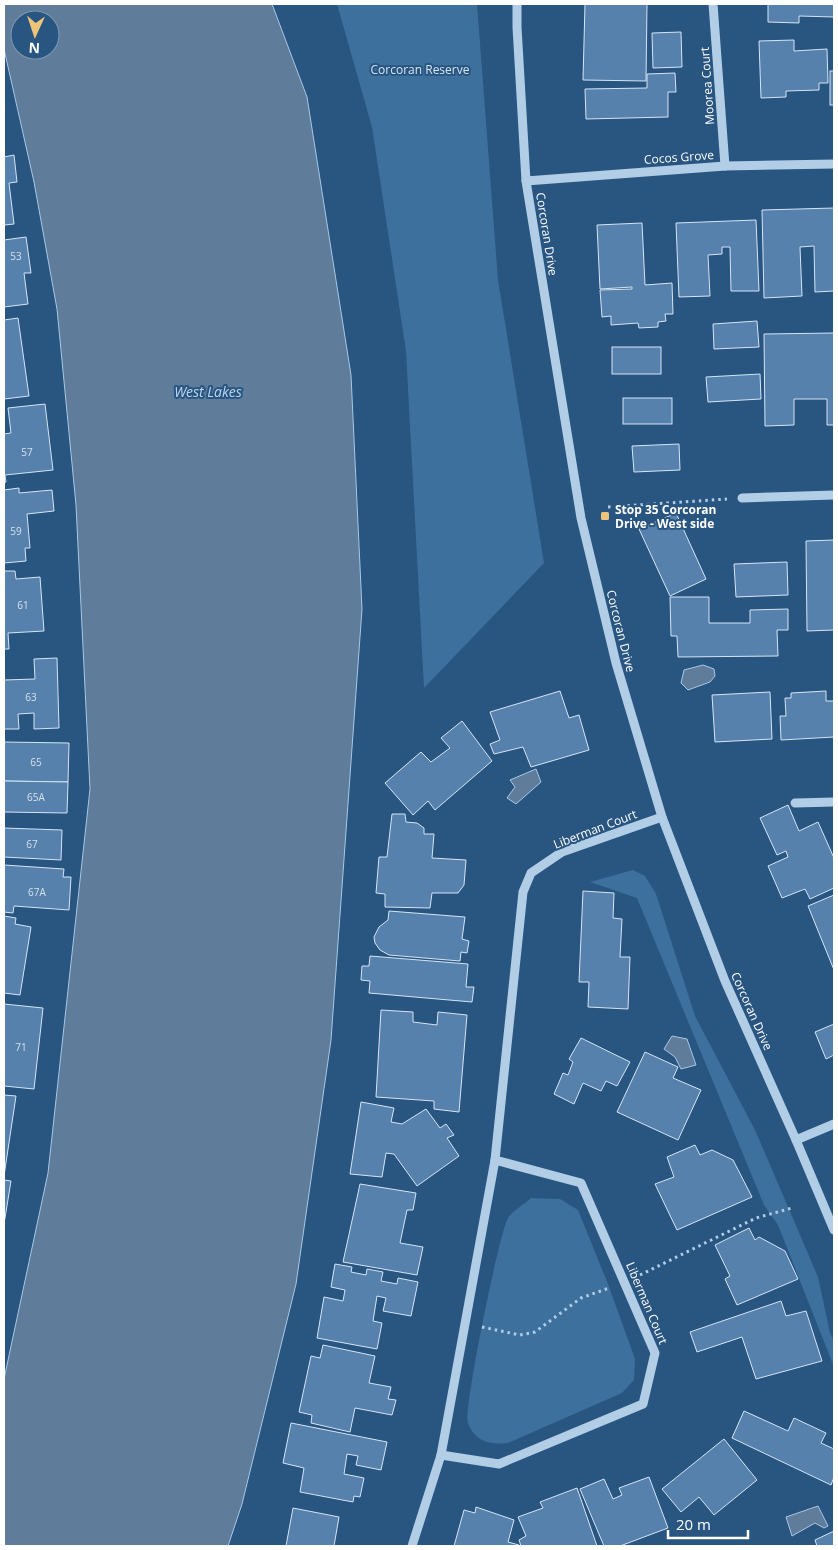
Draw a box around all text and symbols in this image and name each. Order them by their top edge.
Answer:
north arrow [10,10,60,60]
text: N [28,39,40,58]
street label: Moorea Court [696,47,718,125]
park label: Corcoran Reserve [371,61,470,78]
street label: Cocos Grove [643,146,715,168]
street label: Corcoran Drive [532,191,562,277]
house number: 53 [10,249,22,263]
water label: West Lakes [174,382,242,401]
house number: 57 [21,445,33,459]
place label: Stop 35 Corcoran Drive - West side [615,501,717,532]
marker: Stop 35 Corcoran Drive - West side [599,510,611,522]
house number: 59 [10,524,22,538]
street label: Corcoran Drive [603,588,639,674]
house number: 61 [17,598,29,612]
house number: 63 [25,690,37,704]
house number: 65 [30,755,42,769]
house number: 65A [27,790,46,804]
street label: Liberman Court [551,805,639,853]
house number: 67 [26,837,38,851]
house number: 67A [28,885,47,899]
street label: Corcoran Drive [727,969,777,1053]
house number: 71 [15,1040,27,1054]
street label: Liberman Court [622,1259,672,1347]
scale bar [668,1508,748,1540]
text: 20 m [676,1514,711,1534]

